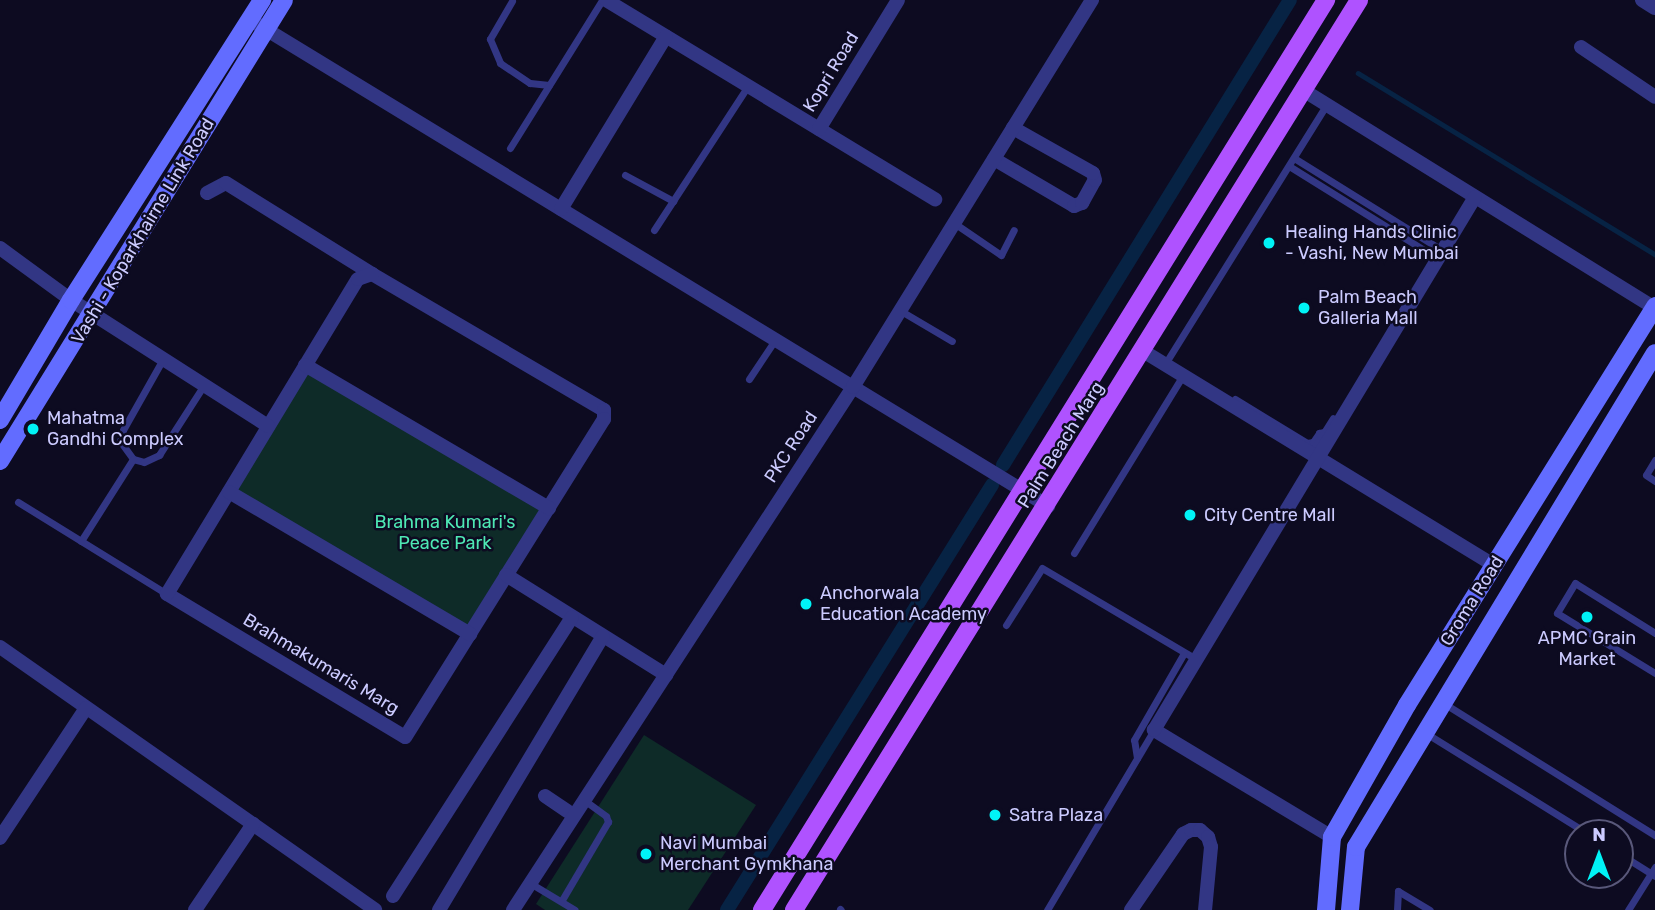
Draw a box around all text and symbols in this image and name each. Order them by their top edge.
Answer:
street label: Kopri Road [799,28,863,116]
street label: Vashi - Koparkhairne Link Road [67,114,219,348]
place label: Healing Hands Clinic - Vashi, New Mumbai [1285,222,1460,264]
marker: Healing Hands Clinic - Vashi, New Mumbai [1259,233,1279,253]
place label: Palm Beach Galleria Mall [1318,287,1418,330]
marker: Palm Beach Galleria Mall [1296,300,1312,316]
street label: Palm Beach Marg [1013,378,1109,512]
street label: PKC Road [760,407,822,487]
place label: Mahatma Gandhi Complex [47,408,184,450]
marker: Mahatma Gandhi Complex [25,421,41,437]
place label: City Centre Mall [1204,504,1336,526]
marker: City Centre Mall [1182,507,1198,523]
park label: Brahma Kumari's Peace Park [374,512,516,554]
street label: Groma Road [1436,552,1508,650]
place label: Anchorwala Education Academy [820,583,987,626]
marker: Anchorwala Education Academy [798,596,814,612]
street label: Brahmakumaris Marg [239,609,403,719]
marker: APMC Grain Market [1579,609,1595,625]
place label: APMC Grain Market [1538,628,1636,670]
place label: Satra Plaza [1009,804,1103,826]
marker: Satra Plaza [987,807,1003,823]
north arrow [1564,819,1634,889]
text: N [1592,823,1606,846]
place label: Navi Mumbai Merchant Gymkhana [660,833,833,876]
marker: Navi Mumbai Merchant Gymkhana [638,846,654,862]

